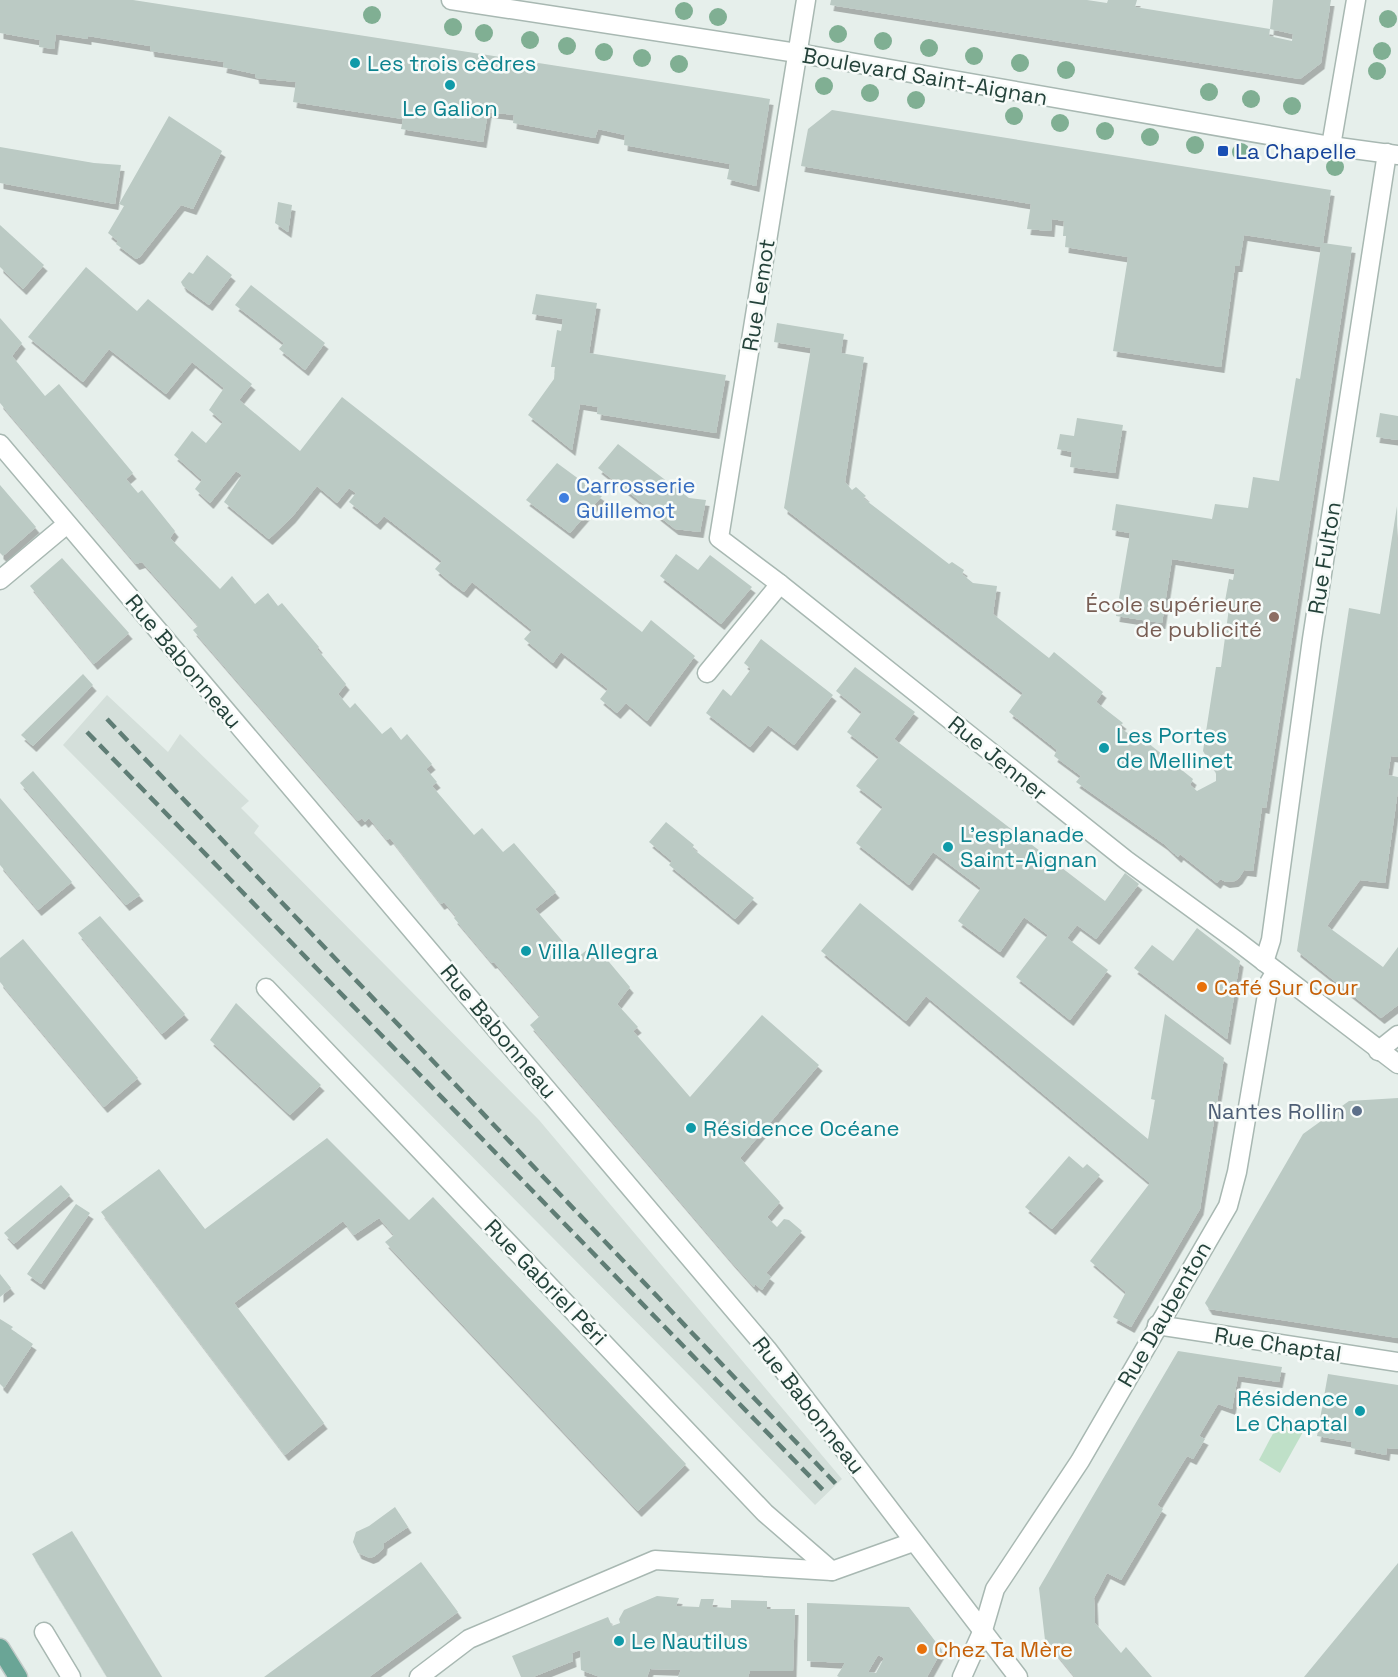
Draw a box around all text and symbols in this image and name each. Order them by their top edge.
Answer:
street label: Boulevard Saint-Aignan [800,41,1050,111]
place label: Les trois cèdres [367,49,536,77]
marker: Les trois cèdres [348,56,362,70]
marker: Le Galion [443,78,457,92]
place label: Le Galion [402,94,498,122]
place label: La Chapelle [1235,137,1357,165]
marker: La Chapelle [1216,144,1230,158]
street label: Rue Lemot [735,237,781,353]
place label: Carrosserie Guillemot [576,471,695,524]
marker: Carrosserie Guillemot [557,491,571,505]
street label: Rue Fulton [1301,500,1347,616]
street label: Rue Babonneau [120,588,248,734]
place label: École supérieure de publicité [1085,590,1262,643]
marker: École supérieure de publicité [1267,610,1281,624]
street label: Rue Jenner [943,709,1053,807]
place label: Les Portes de Mellinet [1116,721,1233,774]
marker: Les Portes de Mellinet [1097,741,1111,755]
place label: L'esplanade Saint-Aignan [960,820,1097,873]
marker: L'esplanade Saint-Aignan [941,840,955,854]
place label: Villa Allegra [538,937,659,965]
marker: Villa Allegra [519,944,533,958]
street label: Rue Babonneau [435,958,563,1104]
place label: Café Sur Cour [1214,973,1358,1001]
marker: Café Sur Cour [1195,980,1209,994]
place label: Nantes Rollin [1207,1097,1345,1125]
marker: Nantes Rollin [1350,1104,1364,1118]
place label: Résidence Océane [703,1114,899,1142]
marker: Résidence Océane [684,1121,698,1135]
street label: Rue Gabriel Péri [479,1213,613,1351]
street label: Rue Daubenton [1111,1236,1217,1392]
street label: Rue Chaptal [1213,1320,1343,1368]
street label: Rue Babonneau [747,1331,871,1479]
place label: Résidence Le Chaptal [1235,1384,1348,1437]
marker: Résidence Le Chaptal [1353,1404,1367,1418]
place label: Le Nautilus [631,1627,748,1655]
marker: Le Nautilus [612,1634,626,1648]
place label: Chez Ta Mère [934,1635,1073,1663]
marker: Chez Ta Mère [915,1642,929,1656]

